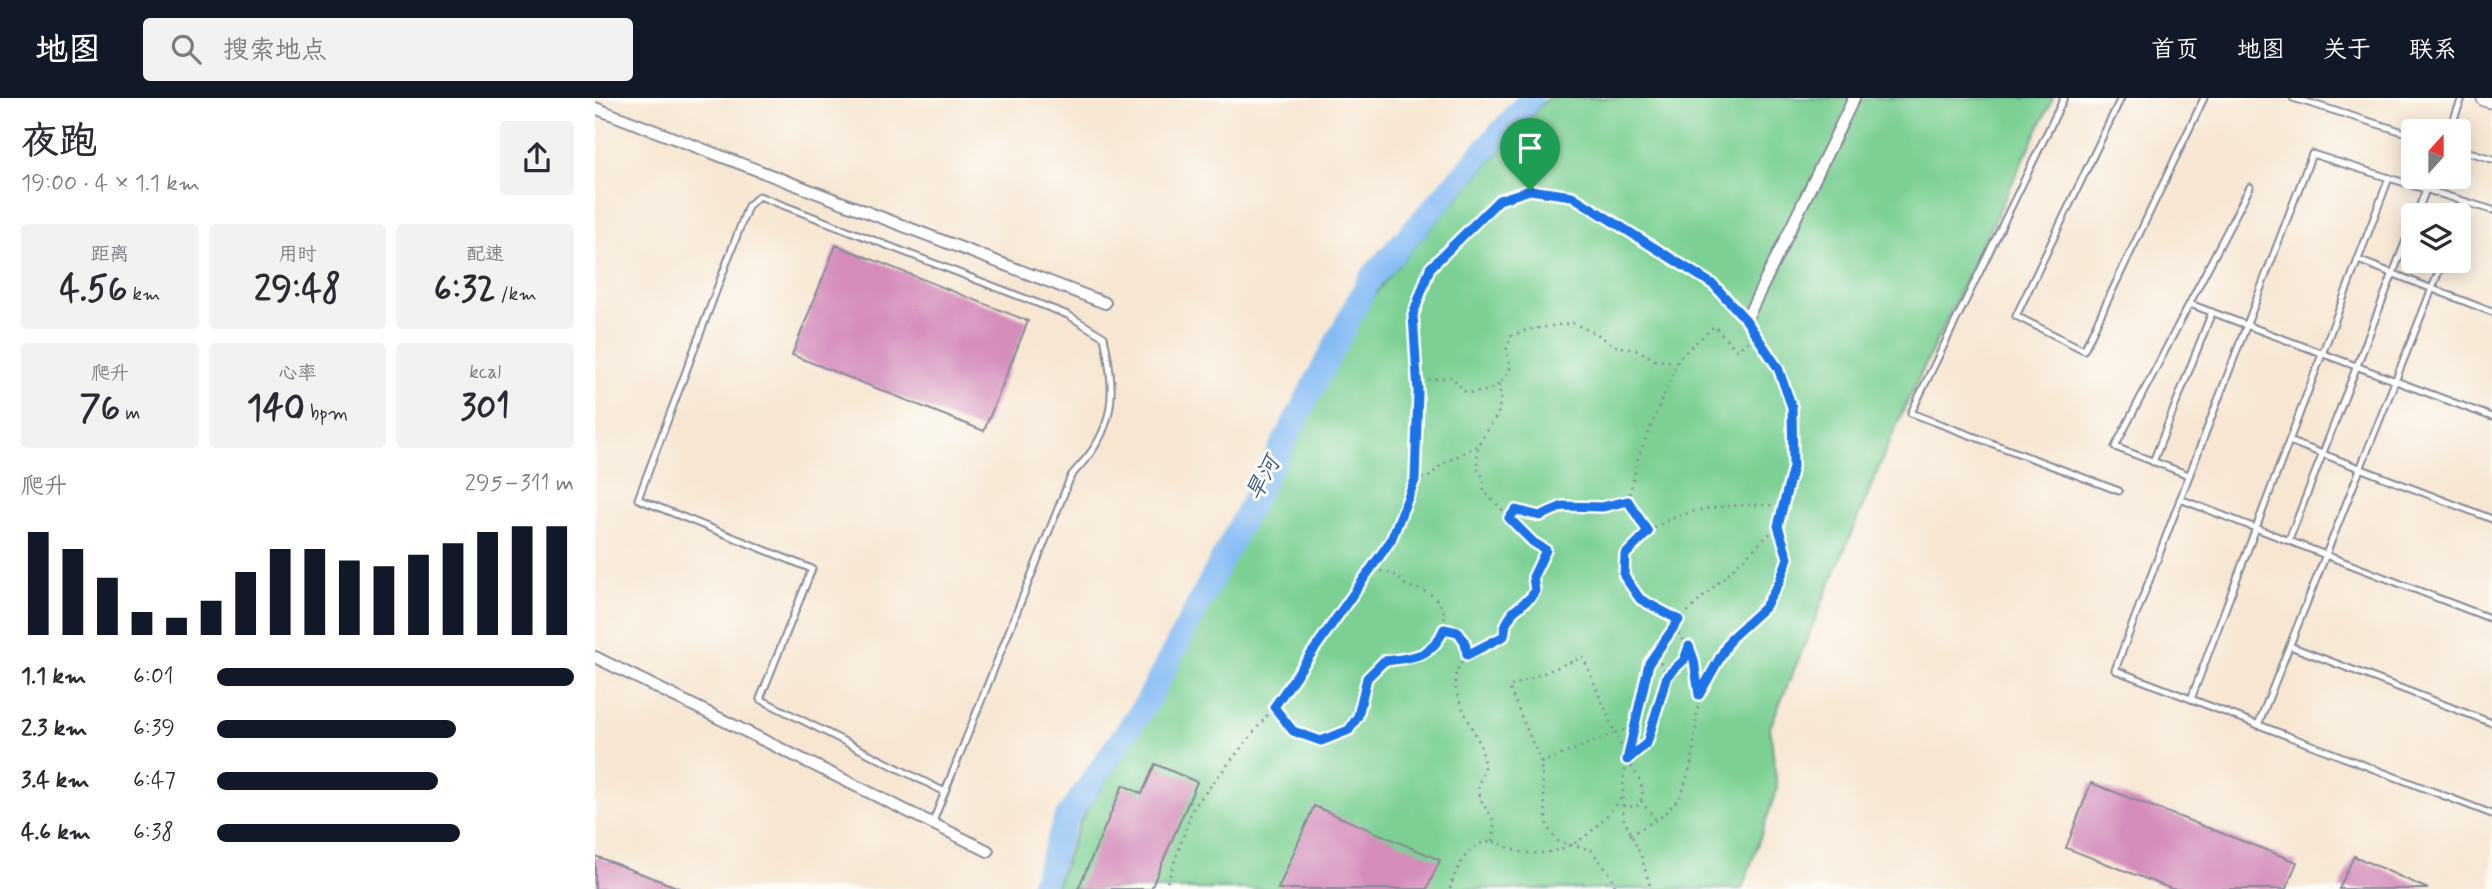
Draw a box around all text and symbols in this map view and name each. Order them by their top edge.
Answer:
search box [143,18,633,81]
text: 地图 [35,29,101,73]
icon: search [167,30,205,68]
text: 搜索地点 [223,34,327,68]
text: 首页 [2151,35,2199,66]
text: 地图 [2237,35,2285,66]
text: 关于 [2323,35,2371,66]
text: 联系 [2409,35,2457,66]
text: 夜跑 [21,118,97,167]
pin [1500,118,1560,190]
north arrow [2401,119,2471,189]
map controls [2401,119,2471,273]
button: share [500,121,574,195]
icon: arrive [1511,129,1549,167]
text: 19:00 · 4 × 1.1 km [21,169,200,199]
button: layers [2401,203,2471,273]
text: 距离 [91,242,129,267]
text: 用时 [278,242,317,267]
text: 配速 [466,242,504,267]
text: 4.56 [59,267,127,313]
text: 29:48 [254,267,341,313]
text: 6:32 [434,267,495,313]
text: km [127,282,160,307]
text: /km [495,282,537,307]
text: kcal [469,360,501,385]
text: 爬升 [91,361,129,386]
text: 心率 [278,361,317,386]
text: 301 [460,385,510,431]
text: 76 [79,386,120,432]
text: 140 [247,386,305,432]
text: m [120,401,140,426]
text: bpm [305,401,348,426]
water label: 旱河 [1240,448,1290,506]
text: 295–311 m [465,469,574,499]
text: 爬升 [21,472,67,502]
text: 1.1 km [21,662,86,692]
text: 6:01 [133,662,174,692]
text: 2.3 km [21,714,87,744]
text: 6:39 [133,714,175,744]
text: 3.4 km [21,766,89,796]
text: 6:47 [133,766,176,796]
text: 4.6 km [21,818,91,848]
text: 6:38 [133,818,174,848]

